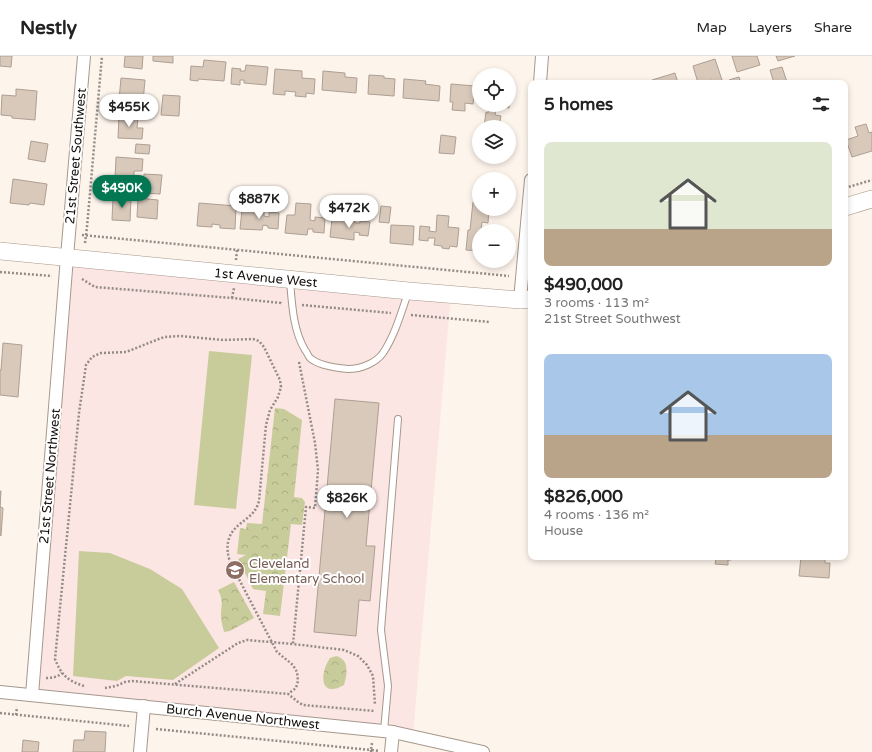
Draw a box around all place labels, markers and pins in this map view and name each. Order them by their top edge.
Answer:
pin: $455K [101,94,157,128]
pin: $490K [94,175,150,209]
pin: $887K [231,186,287,220]
pin: $472K [321,195,377,229]
pin: $826K [319,485,375,519]
place label: Cleveland Elementary School [249,556,364,587]
school or university icon: Cleveland Elementary School [224,559,246,581]

